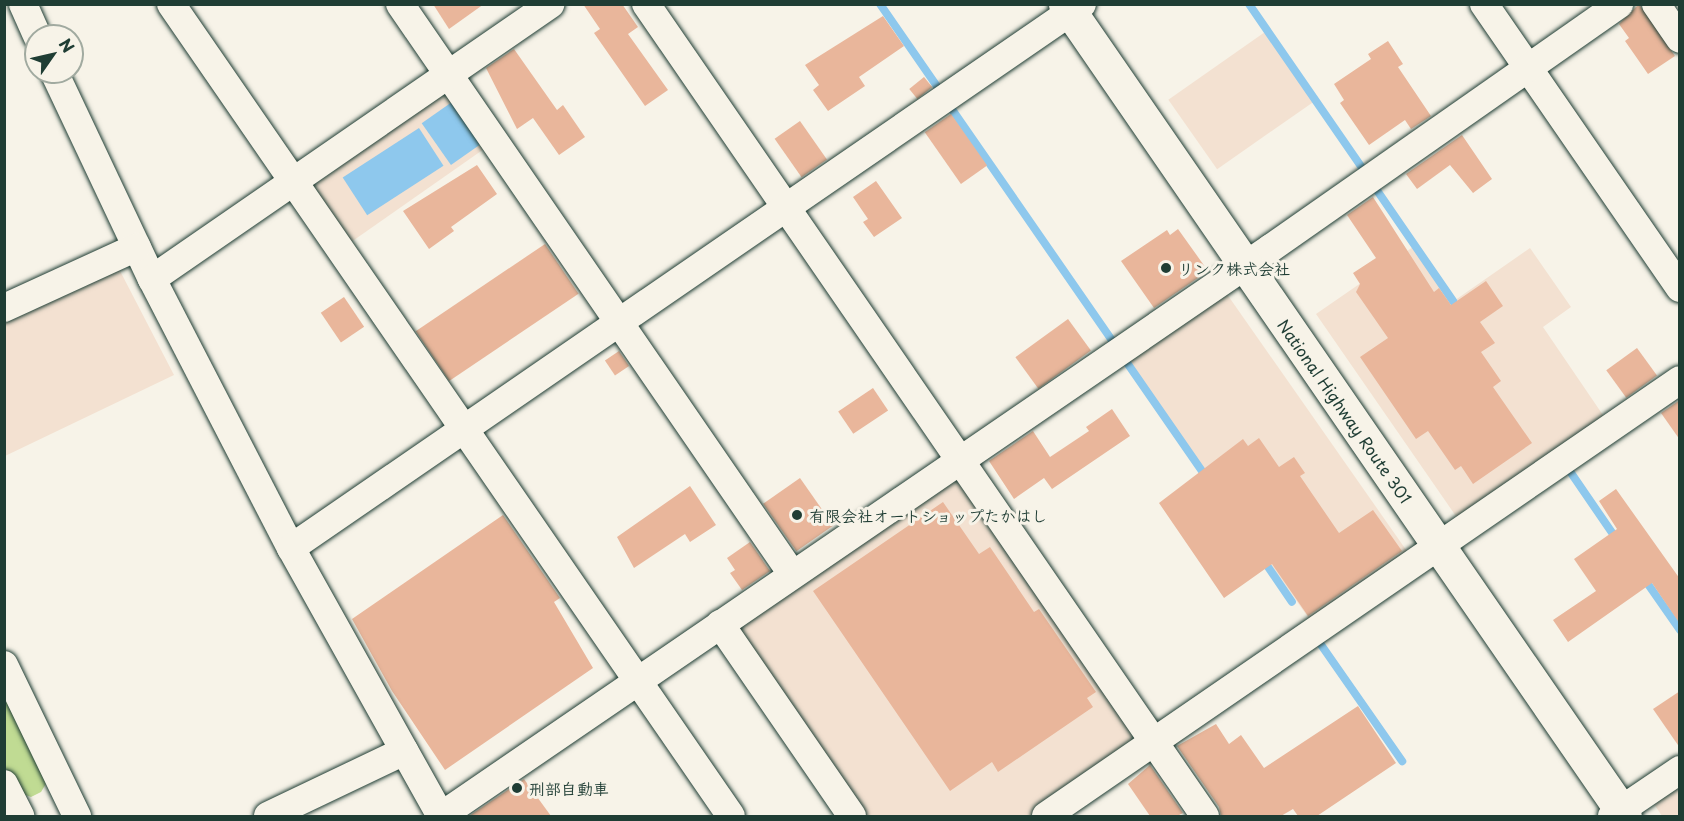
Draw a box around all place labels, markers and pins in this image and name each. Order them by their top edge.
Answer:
place label: リンク株式会社 [1178,258,1290,278]
marker: リンク株式会社 [1159,261,1173,275]
place label: 有限会社オートショップたかはし [809,505,1049,525]
marker: 有限会社オートショップたかはし [790,508,804,522]
place label: 刑部自動車 [529,778,609,798]
marker: 刑部自動車 [510,781,524,795]

